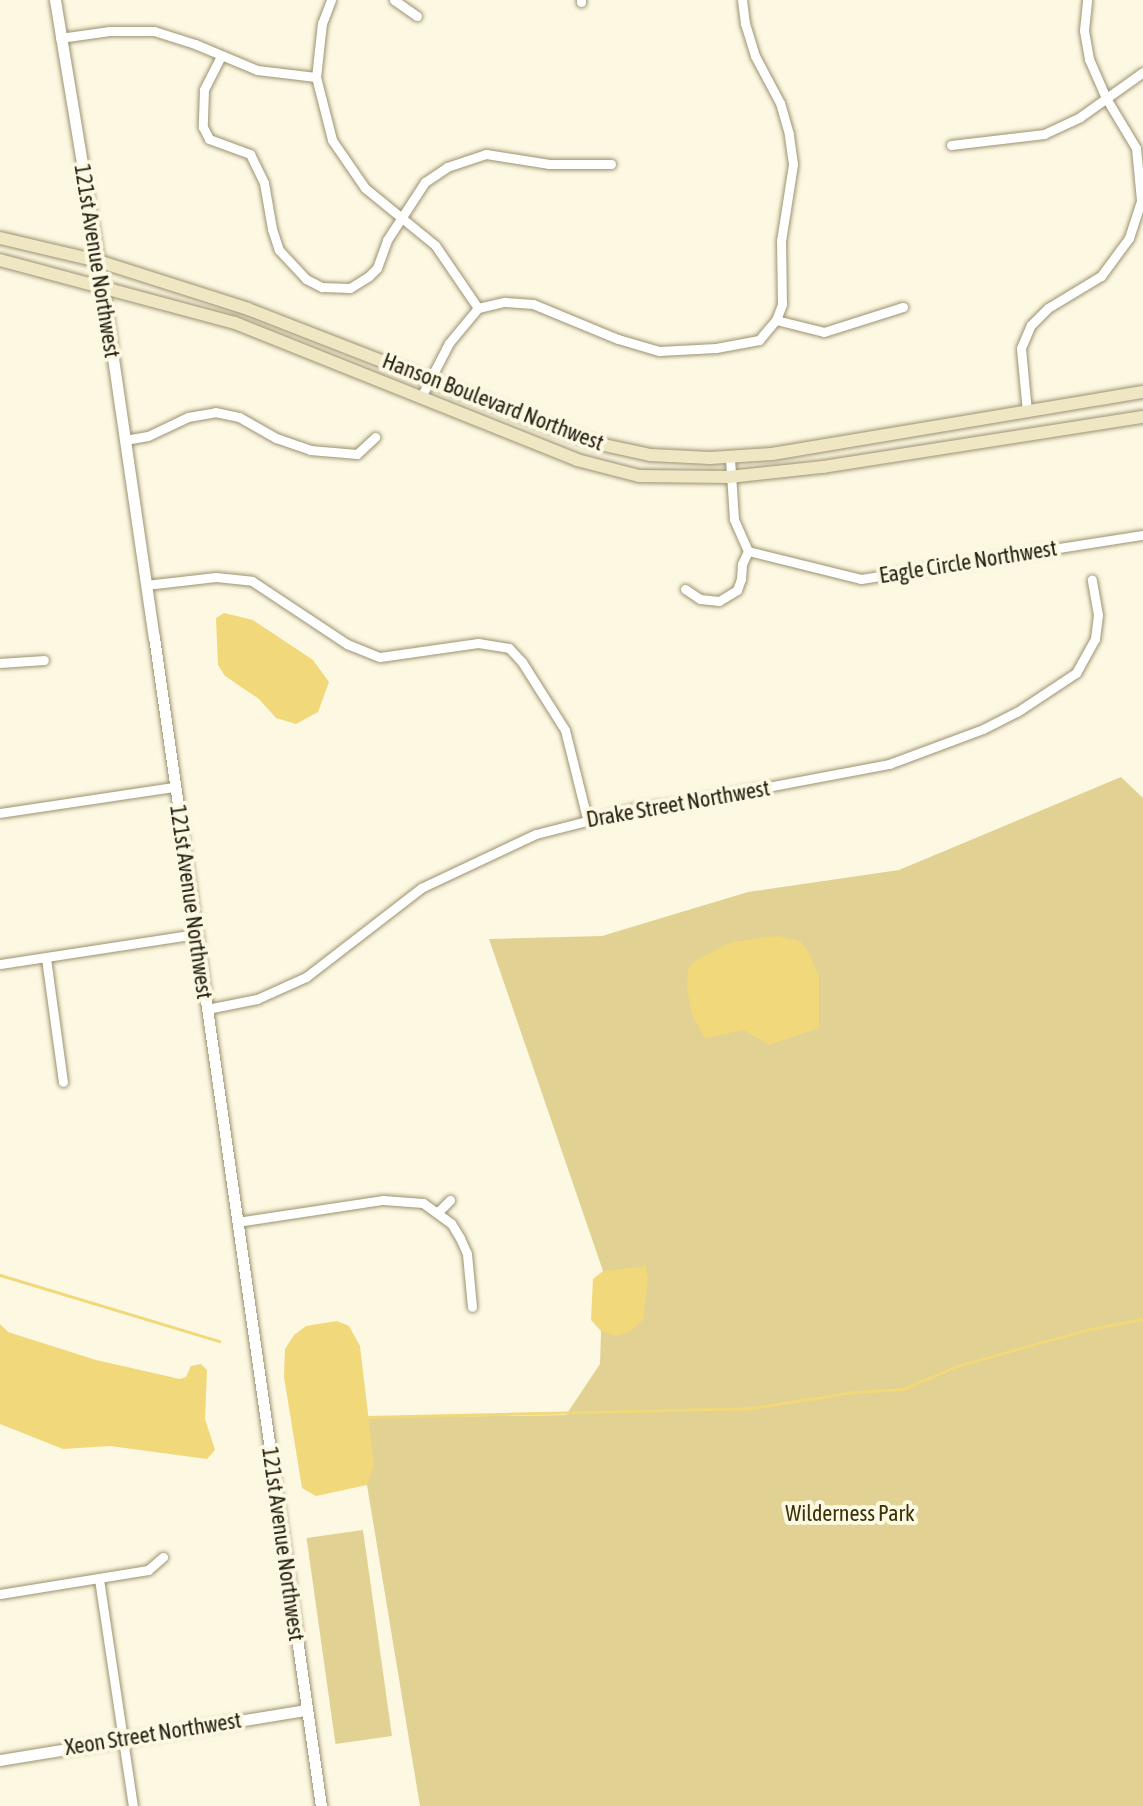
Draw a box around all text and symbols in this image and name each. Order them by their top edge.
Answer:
street label: 121st Avenue Northwest [69,162,125,360]
street label: Hanson Boulevard Northwest [379,348,607,456]
street label: Eagle Circle Northwest [877,535,1059,589]
street label: Drake Street Northwest [584,775,772,833]
street label: 121st Avenue Northwest [164,803,218,1001]
street label: 121st Avenue Northwest [256,1445,310,1643]
park label: Wilderness Park [785,1501,915,1527]
street label: Xeon Street Northwest [63,1707,243,1761]

